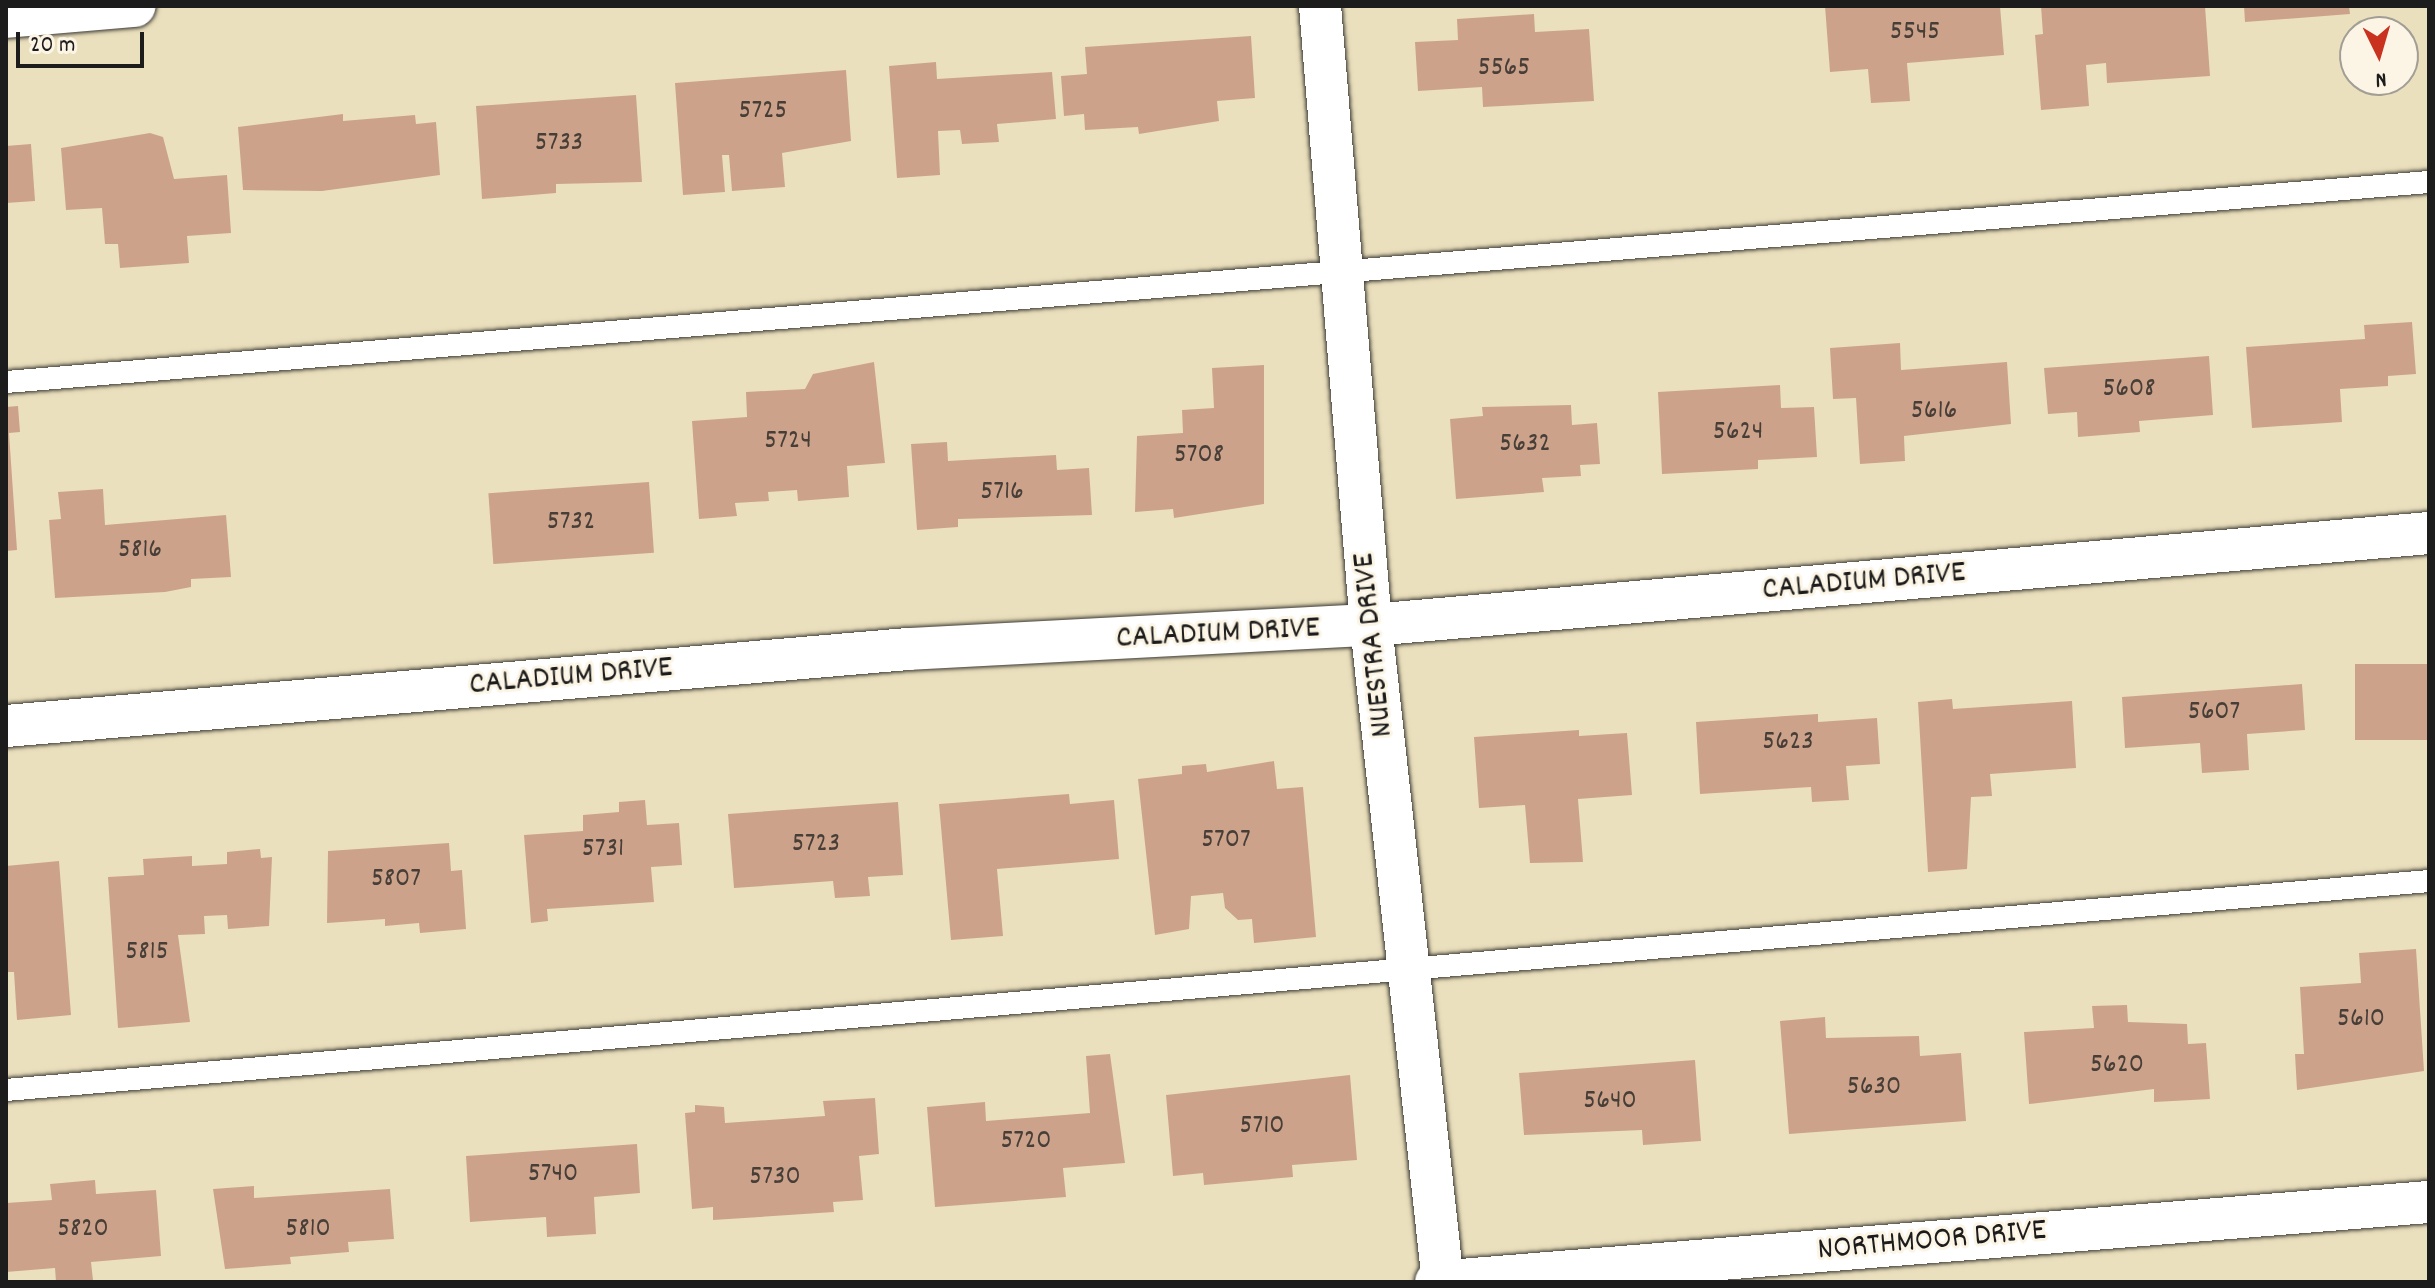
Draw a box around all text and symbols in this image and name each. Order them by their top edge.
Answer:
scale bar [20,16,148,66]
house number: 5545 [1890,16,1940,50]
north arrow [2339,16,2419,96]
text: 20 m [30,29,76,63]
house number: 5565 [1478,52,1530,86]
text: N [2374,62,2388,94]
house number: 5725 [739,95,787,129]
house number: 5733 [535,127,583,161]
house number: 5608 [2102,373,2156,407]
house number: 5616 [1911,395,1957,429]
house number: 5624 [1713,416,1763,450]
house number: 5724 [764,425,812,459]
house number: 5632 [1499,428,1551,462]
house number: 5708 [1174,439,1224,473]
house number: 5716 [980,476,1024,510]
house number: 5732 [547,506,595,540]
house number: 5816 [118,534,162,568]
street label: NUESTRA DRIVE [1346,551,1404,739]
street label: CALADIUM DRIVE [1761,555,1967,611]
street label: CALADIUM DRIVE [1115,610,1321,660]
street label: CALADIUM DRIVE [468,650,674,706]
house number: 5607 [2188,696,2240,730]
house number: 5623 [1762,726,1814,760]
house number: 5707 [1201,824,1251,858]
house number: 5723 [792,828,840,862]
house number: 5731 [582,833,624,867]
house number: 5807 [371,863,421,897]
house number: 5815 [125,936,169,970]
house number: 5610 [2337,1003,2385,1037]
house number: 5620 [2090,1049,2144,1083]
house number: 5630 [1847,1071,1901,1105]
house number: 5640 [1583,1085,1637,1119]
house number: 5710 [1239,1110,1285,1144]
house number: 5720 [1000,1125,1052,1159]
house number: 5740 [528,1158,578,1192]
house number: 5730 [749,1161,801,1195]
house number: 5820 [57,1213,109,1247]
house number: 5810 [285,1213,331,1247]
street label: NORTHMOOR DRIVE [1816,1213,2048,1271]

